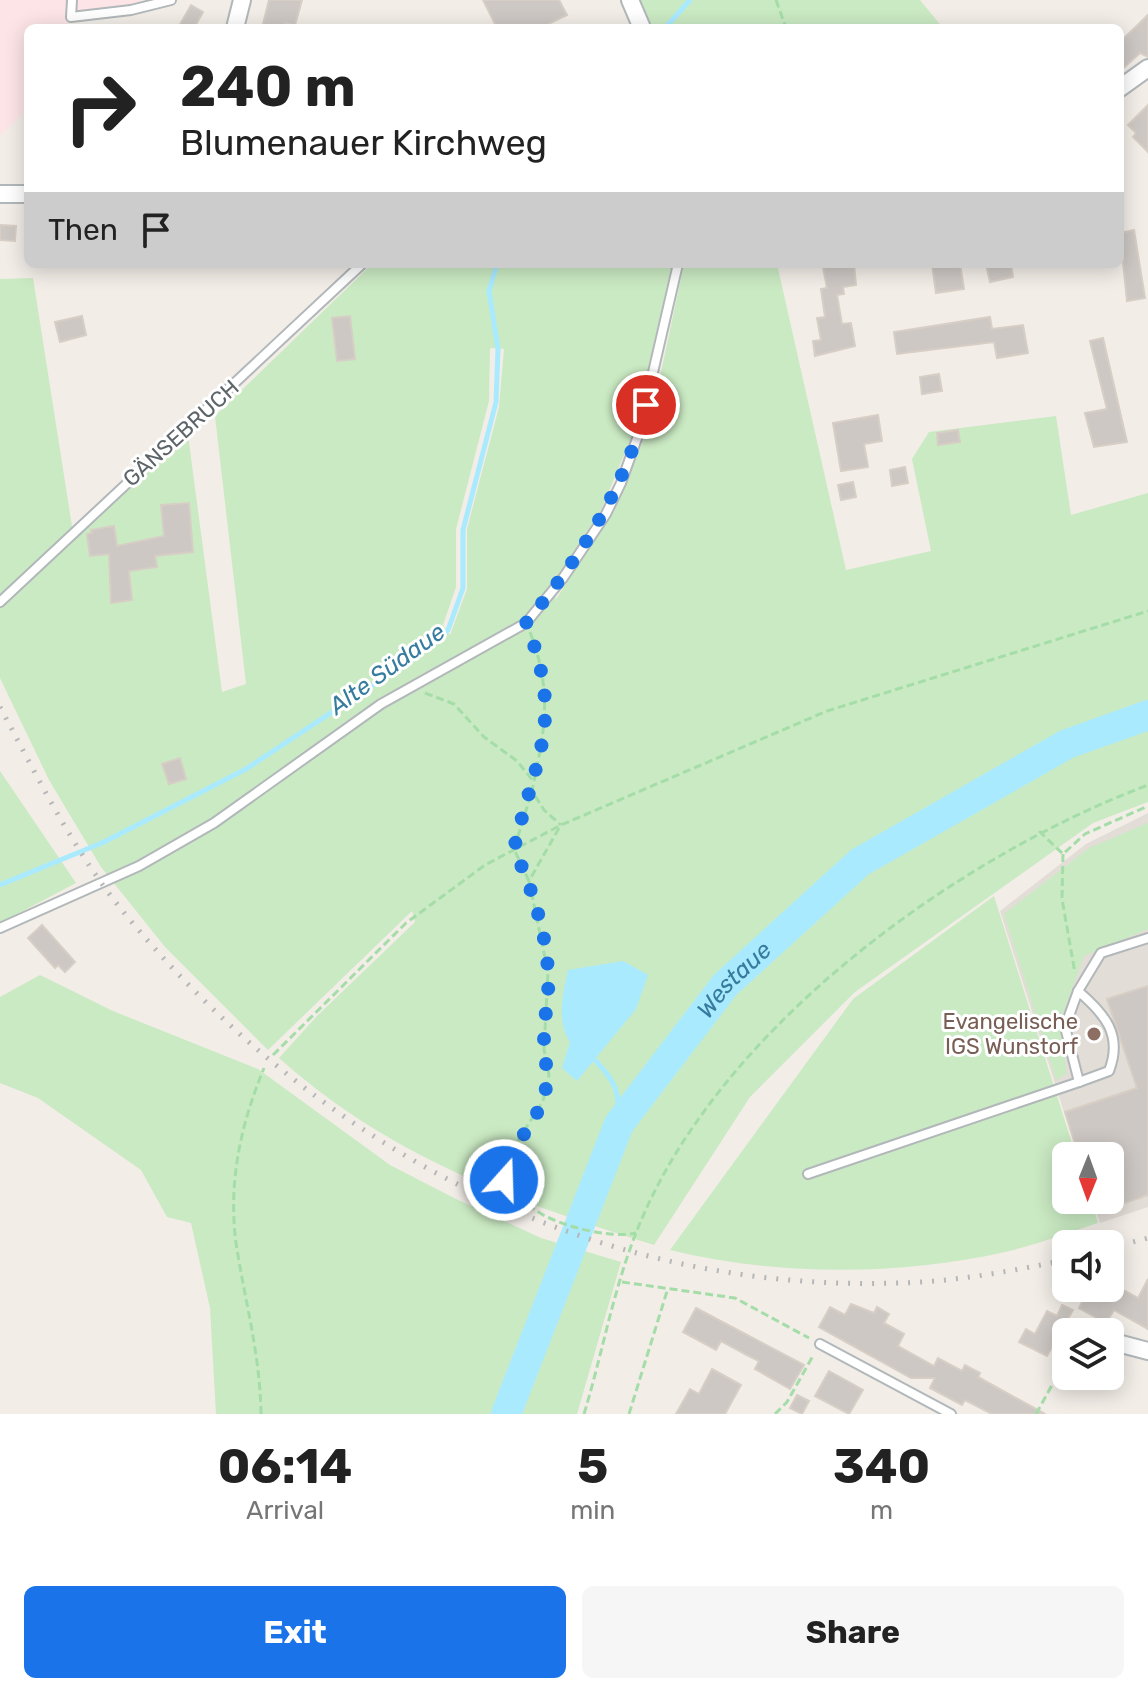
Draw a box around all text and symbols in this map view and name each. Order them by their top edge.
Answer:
text: 240 m [180,54,356,120]
icon: right [48,56,152,160]
text: Blumenauer Kirchweg [180,121,547,164]
icon: arrive [134,208,178,252]
text: Then [48,212,118,248]
pin [612,371,680,439]
street label: GÄNSEBRUCH [117,374,245,492]
icon: arrive [624,383,668,427]
water label: Alte Südaue [322,618,450,722]
water label: Westaue [691,936,777,1024]
place label: Evangelische IGS Wunstorf [943,1008,1079,1060]
marker: Evangelische IGS Wunstorf [1085,1025,1103,1043]
position arrow [462,1138,546,1222]
north arrow [1052,1142,1124,1214]
map controls [1052,1142,1124,1390]
button: sound [1052,1230,1124,1302]
button: layers [1052,1318,1124,1390]
text: 06:14 [218,1438,352,1495]
text: 5 [577,1438,608,1495]
text: 340 [833,1438,930,1495]
text: Arrival [246,1495,324,1526]
text: min [570,1495,615,1526]
text: m [870,1495,893,1526]
button: Exit [24,1586,566,1678]
button: Share [582,1586,1124,1678]

